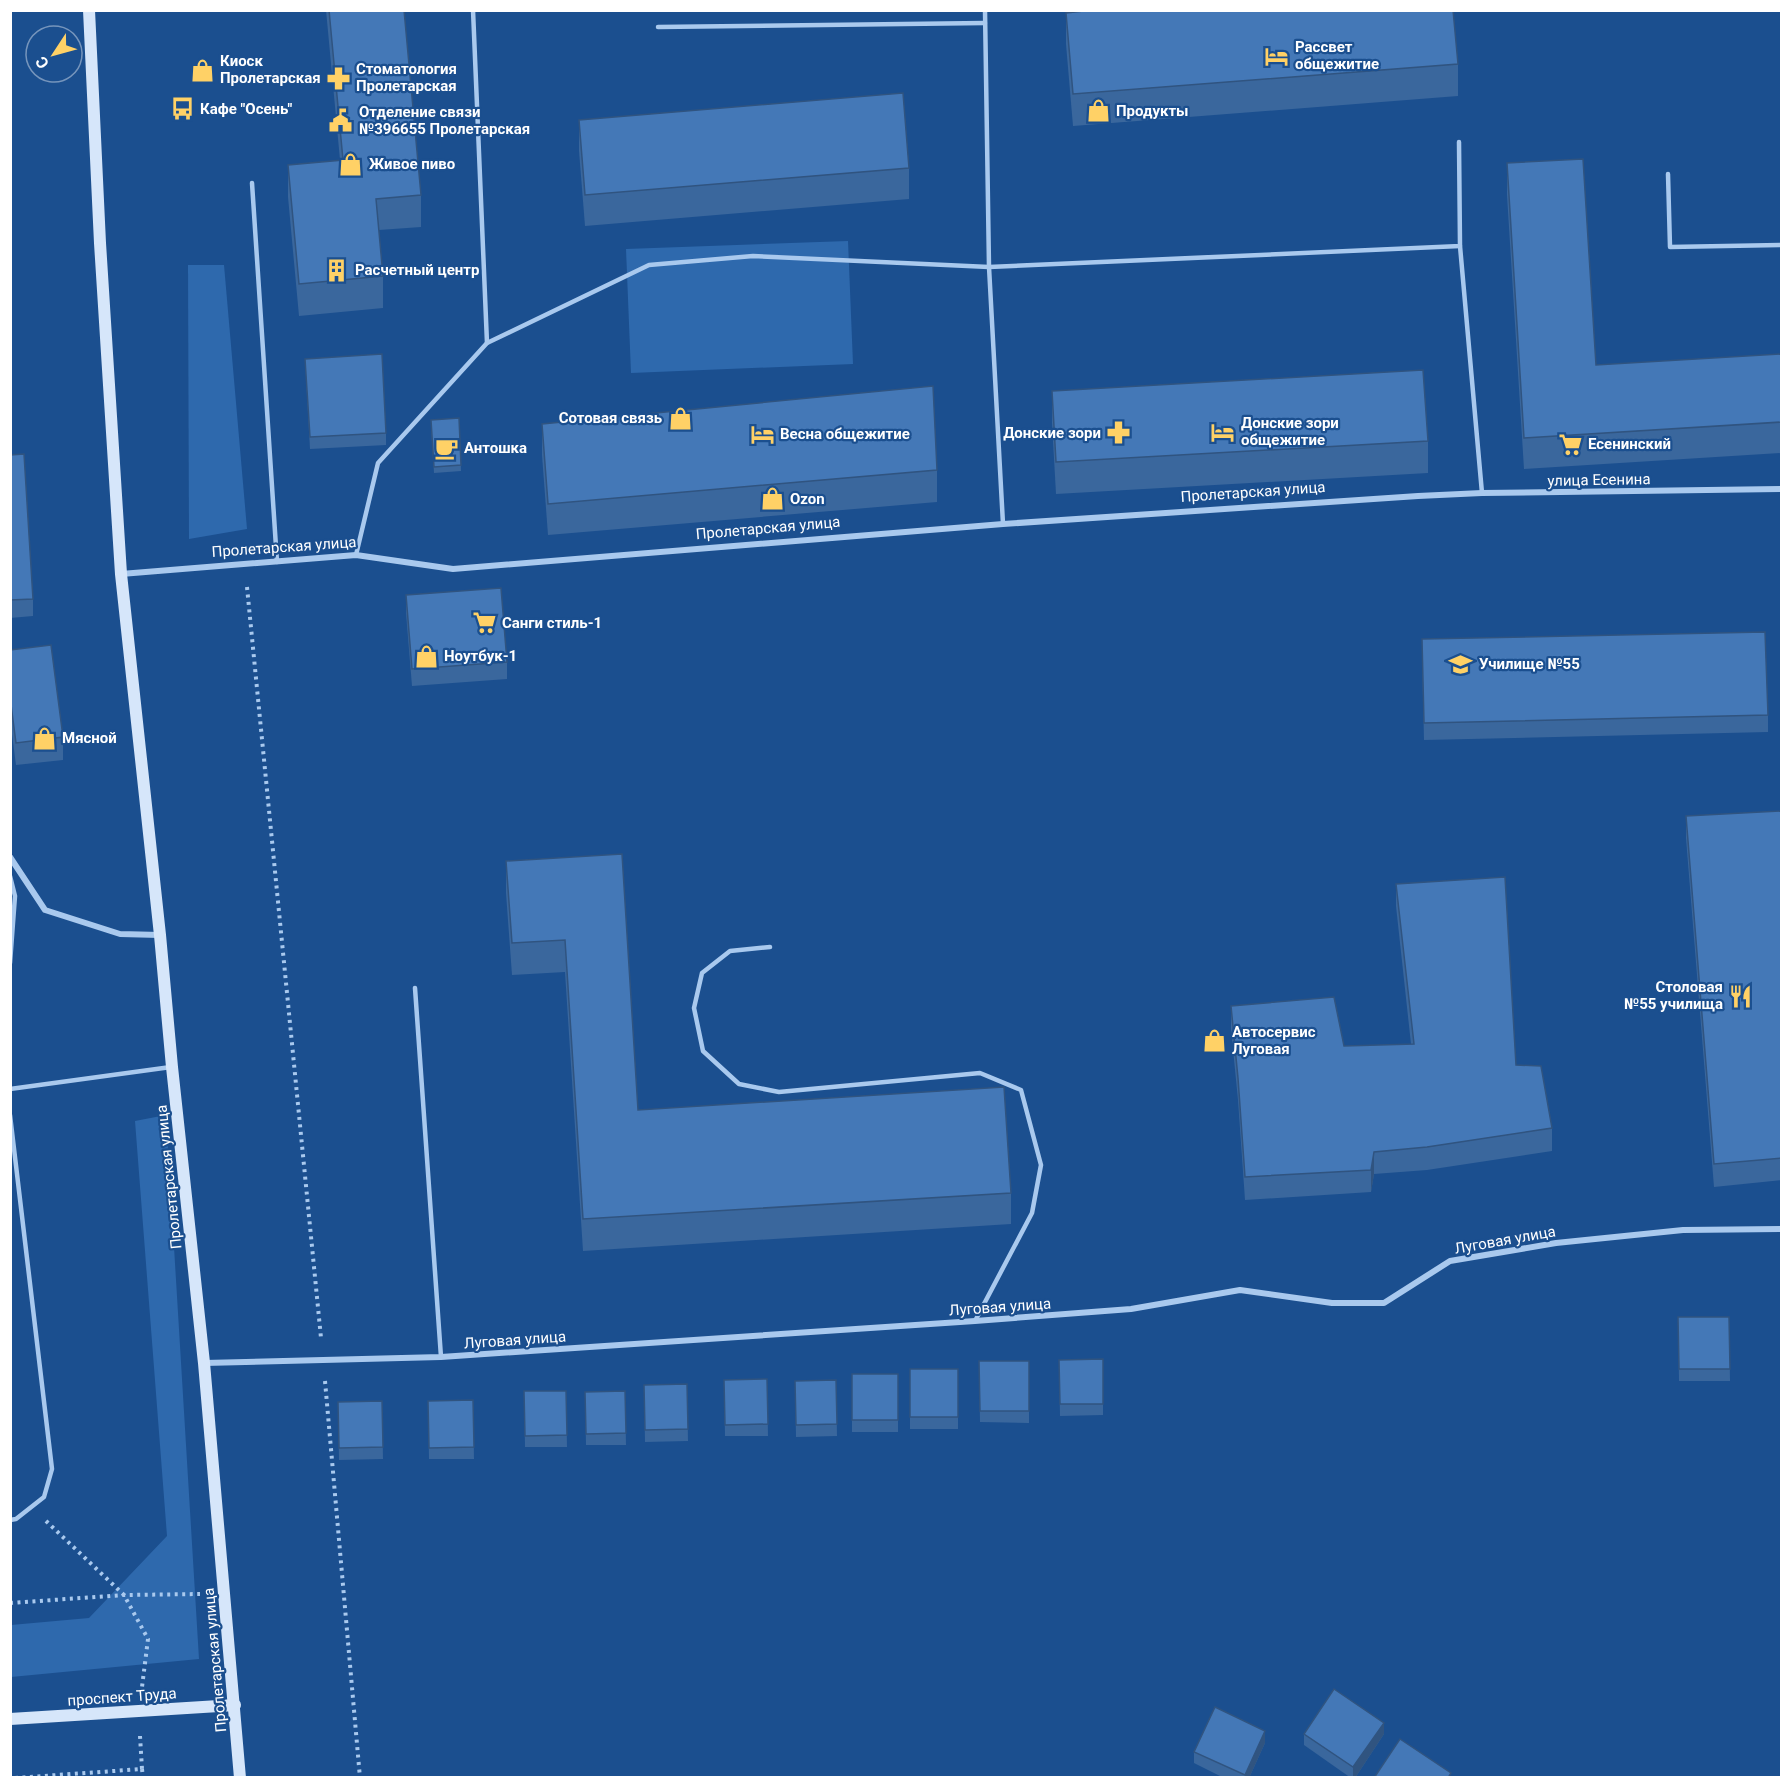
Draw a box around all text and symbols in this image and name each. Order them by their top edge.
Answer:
north arrow [24,24,84,84]
place label: Рассвет общежитие [1295,38,1379,73]
hotel icon: Рассвет общежитие [1264,43,1290,69]
place label: Киоск Пролетарская [220,52,321,87]
text: С [32,53,53,72]
shop icon: Киоск Пролетарская [189,57,215,83]
place label: Стоматология Пролетарская [356,60,457,95]
pharmacy icon: Стоматология Пролетарская [325,65,351,91]
bus stop icon: Кафе "Осень" [169,96,195,122]
shop icon: Продукты [1085,98,1111,124]
place label: Кафе "Осень" [200,100,292,118]
place label: Продукты [1116,102,1189,120]
place label: Отделение связи №396655 Пролетарская [359,103,530,138]
public building icon: Отделение связи №396655 Пролетарская [328,108,354,134]
shop icon: Живое пиво [338,151,364,177]
place label: Живое пиво [369,155,455,173]
building icon: Расчетный центр [324,257,350,283]
place label: Расчетный центр [355,261,479,279]
shop icon: Сотовая связь [667,405,693,431]
place label: Сотовая связь [559,409,662,427]
place label: Донские зори общежитие [1241,414,1339,449]
hotel icon: Донские зори общежитие [1210,419,1236,445]
pharmacy icon: Донские зори [1106,420,1132,446]
hotel icon: Весна общежитие [749,421,775,447]
place label: Донские зори [1003,424,1101,442]
place label: Весна общежитие [780,425,910,443]
supermarket icon: Есенинский [1557,431,1583,457]
cafe icon: Антошка [433,435,459,461]
place label: Есенинский [1588,435,1671,453]
place label: Антошка [464,439,527,457]
street label: улица Есенина [1547,470,1651,490]
street label: Пролетарская улица [1180,478,1326,506]
shop icon: Ozon [759,486,785,512]
place label: Ozon [790,490,825,508]
street label: Пролетарская улица [695,513,841,543]
street label: Пролетарская улица [211,533,357,561]
supermarket icon: Санги стиль-1 [471,610,497,636]
place label: Санги стиль-1 [502,614,602,632]
shop icon: Ноутбук-1 [413,643,439,669]
place label: Ноутбук-1 [444,647,517,665]
school or university icon: Училище №55 [1448,651,1474,677]
place label: Училище №55 [1479,655,1580,673]
shop icon: Мясной [31,725,57,751]
place label: Мясной [62,729,117,747]
place label: Столовая №55 училища [1624,978,1723,1013]
restaurant icon: Столовая №55 училища [1728,983,1754,1009]
place label: Автосервис Луговая [1232,1023,1316,1058]
shop icon: Автосервис Луговая [1201,1028,1227,1054]
street label: Пролетарская улица [152,1104,186,1250]
street label: Луговая улица [1453,1222,1557,1258]
street label: Луговая улица [948,1294,1052,1320]
street label: Луговая улица [463,1327,567,1353]
street label: Пролетарская улица [200,1587,230,1733]
street label: проспект Труда [67,1684,177,1710]

